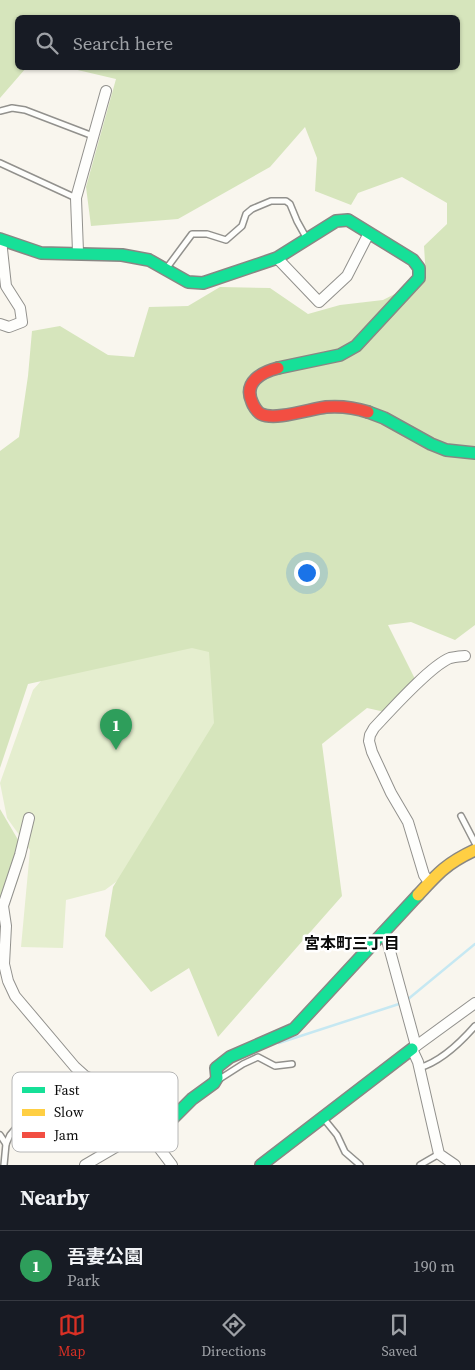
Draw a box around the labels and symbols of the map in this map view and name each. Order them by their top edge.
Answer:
your location [294,560,320,586]
pin: 1 [100,709,132,750]
district label: 宮本町三丁目 [304,932,400,954]
legend [12,1072,178,1152]
text: Fast [54,1080,80,1100]
text: Slow [54,1102,84,1122]
text: Jam [53,1125,79,1145]

